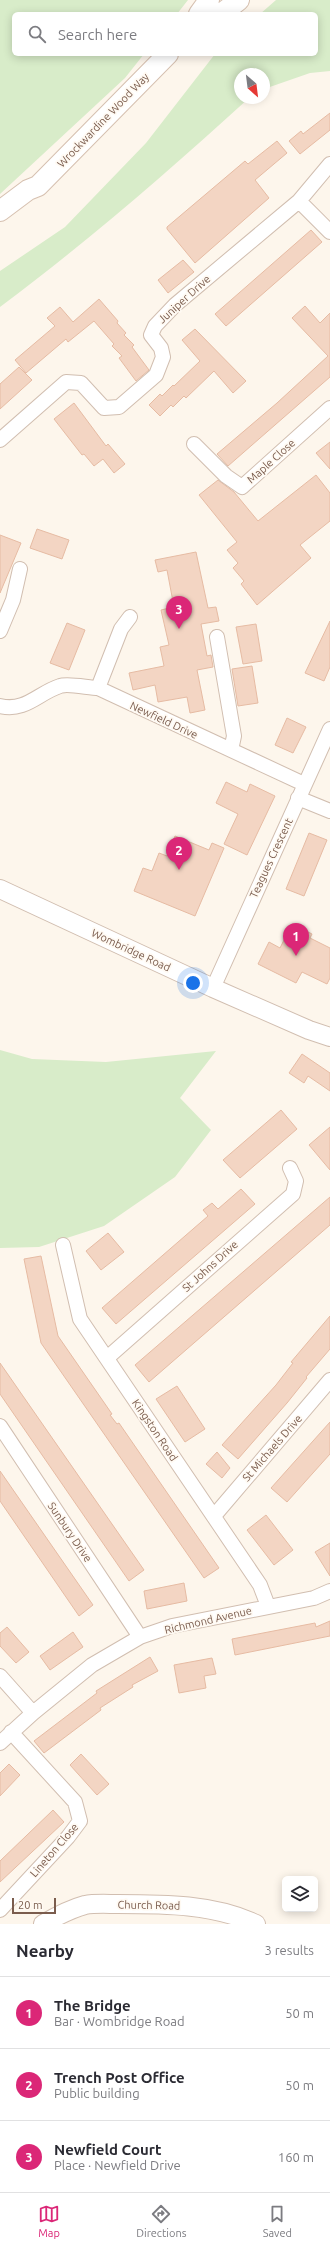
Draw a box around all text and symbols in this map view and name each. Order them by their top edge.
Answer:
search box [12,12,318,56]
icon: search [26,23,48,45]
text: Search here [58,26,137,43]
north arrow [234,68,270,104]
street label: Wrockwardine Wood Way [55,70,152,170]
street label: Juniper Drive [156,273,212,325]
street label: Maple Close [245,436,297,486]
pin: 3 [166,596,192,629]
street label: Newfield Drive [128,699,200,741]
street label: Teagues Crescent [247,816,295,900]
pin: 2 [166,837,192,870]
pin: 1 [283,923,309,956]
street label: Wombridge Road [90,926,172,974]
your location [183,973,203,993]
street label: St Johns Drive [180,1238,240,1294]
street label: Kingston Road [130,1397,180,1463]
street label: St Michaels Drive [240,1412,304,1484]
street label: Sunbury Drive [46,1500,94,1564]
street label: Richmond Avenue [163,1604,253,1636]
street label: Lineton Close [27,1821,81,1879]
map controls [282,1876,318,1912]
button: layers [282,1876,318,1912]
scale bar [12,1896,56,1915]
street label: Church Road [118,1898,180,1912]
text: 20 m [18,1899,42,1911]
text: Nearby [16,1941,74,1960]
text: 3 results [264,1943,314,1957]
text: The Bridge [54,1997,131,2014]
text: 1 [25,2006,33,2020]
text: 50 m [285,2006,314,2020]
text: Bar · Wombridge Road [54,2014,185,2028]
text: Trench Post Office [54,2069,185,2086]
text: 2 [25,2078,33,2092]
text: 50 m [285,2078,314,2092]
text: Public building [54,2086,140,2100]
text: Newfield Court [54,2141,161,2158]
text: 3 [25,2150,33,2164]
text: 160 m [278,2150,314,2164]
text: Place · Newfield Drive [54,2158,181,2172]
tab: Map [38,2203,60,2239]
tab: Directions [136,2203,186,2239]
tab: Saved [263,2203,292,2239]

